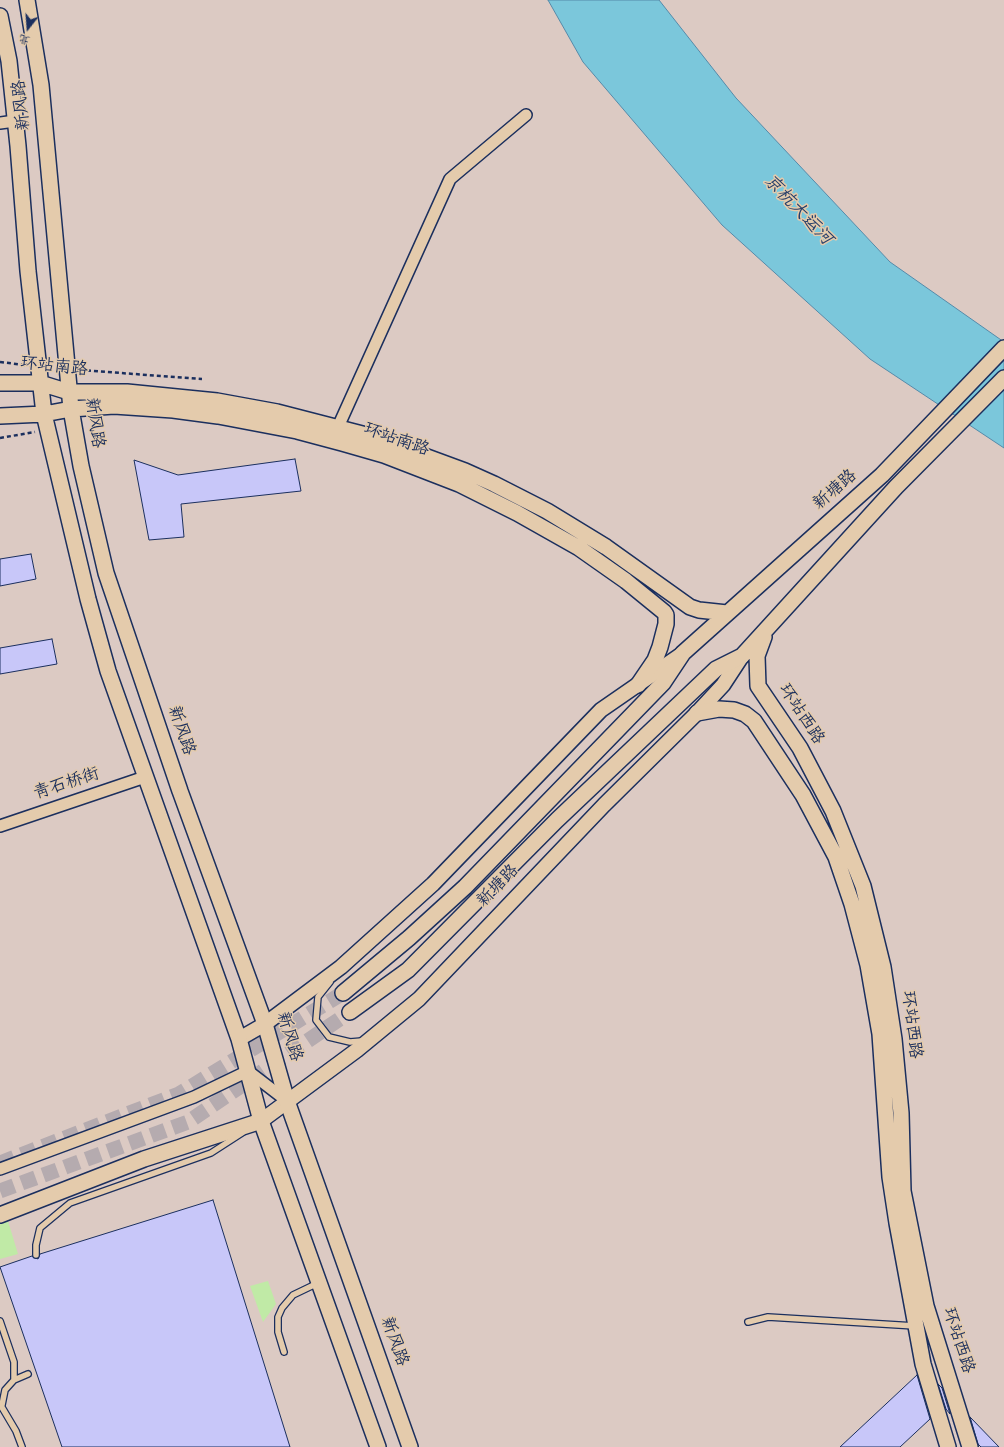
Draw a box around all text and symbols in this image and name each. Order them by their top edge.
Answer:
north arrow [8,8,48,48]
text: 北 [17,30,32,49]
street label: 新风路 [10,79,36,131]
water label: 京杭大运河 [758,171,836,251]
street label: 环站南路 [19,354,89,382]
street label: 新风路 [79,396,107,450]
street label: 环站南路 [361,420,431,462]
street label: 新塘路 [810,467,862,515]
street label: 环站西路 [773,681,827,749]
street label: 新风路 [162,704,198,758]
street label: 青石桥街 [32,765,102,805]
street label: 新塘路 [474,862,524,912]
street label: 环站西路 [896,990,924,1060]
street label: 新风路 [271,1010,305,1064]
street label: 环站西路 [937,1306,977,1376]
street label: 新风路 [375,1315,411,1369]

